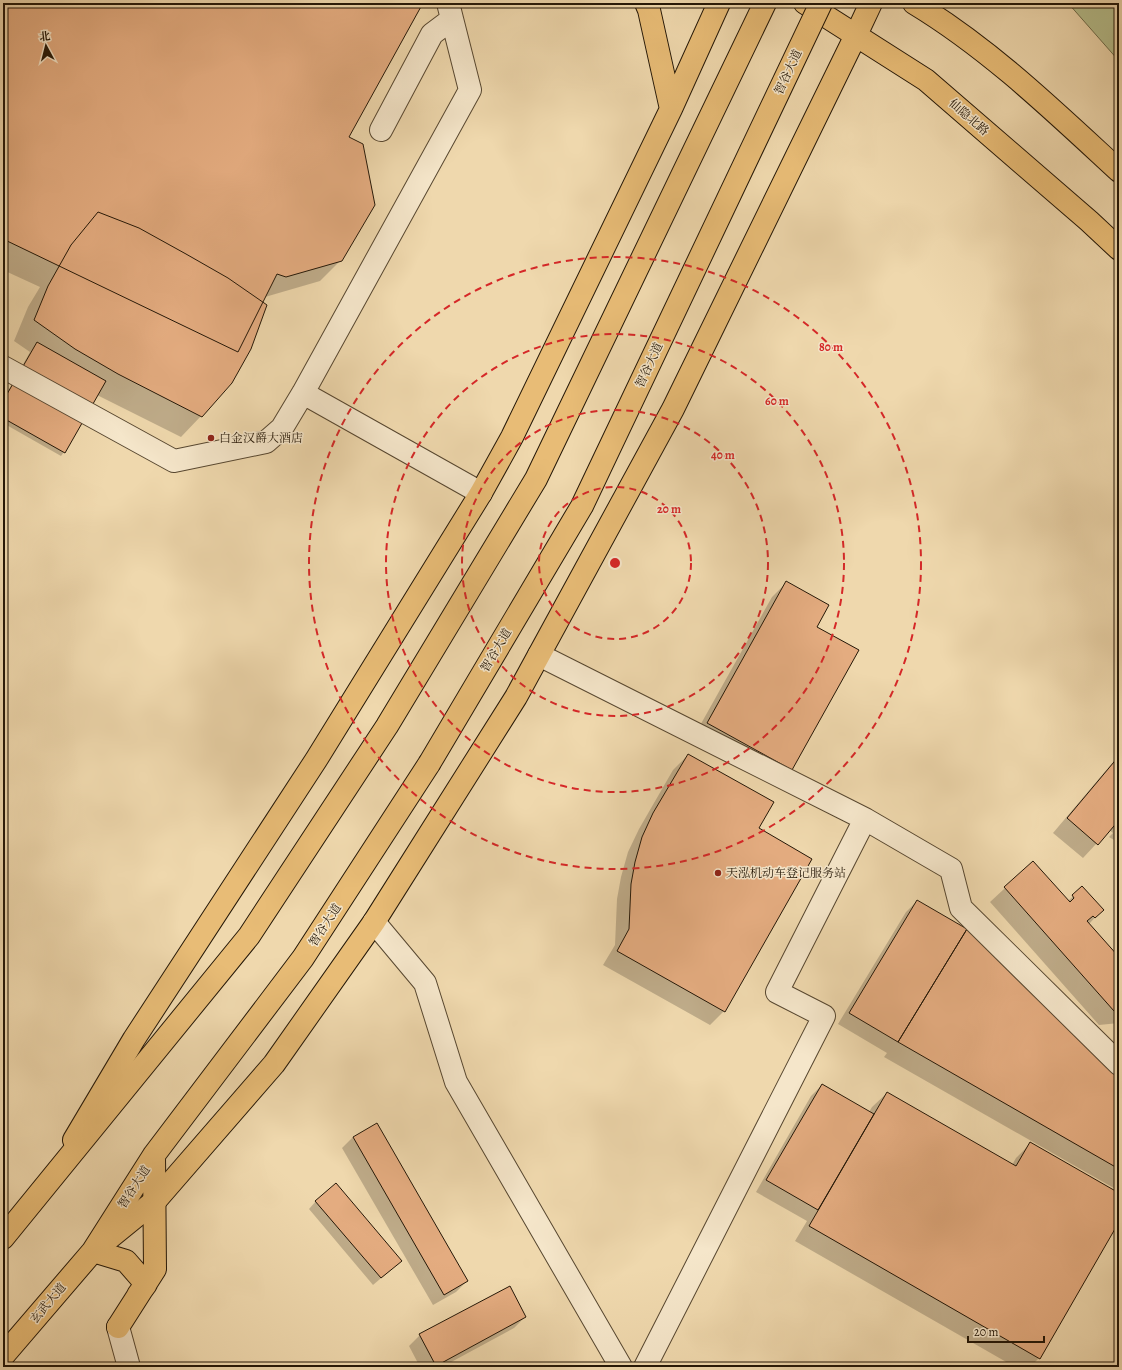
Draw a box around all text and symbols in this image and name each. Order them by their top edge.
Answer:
north arrow [26,26,66,66]
text: 北 [38,28,51,45]
street label: 智谷大道 [771,47,805,97]
street label: 仙隐北路 [946,95,992,139]
text: 80 m [819,339,843,355]
street label: 智谷大道 [632,340,666,390]
text: 60 m [765,393,789,409]
place label: 白金汉爵大酒店 [219,430,303,446]
marker: 白金汉爵大酒店 [206,433,216,443]
text: 40 m [711,447,735,463]
text: 20 m [657,501,681,517]
centre of rings [608,556,622,570]
street label: 智谷大道 [477,625,515,675]
place label: 天泓机动车登记服务站 [726,865,846,881]
marker: 天泓机动车登记服务站 [713,868,723,878]
street label: 智谷大道 [305,901,345,949]
street label: 智谷大道 [114,1163,154,1211]
street label: 玄武大道 [26,1279,70,1327]
scale bar [968,1318,1044,1344]
text: 20 m [974,1324,998,1340]

